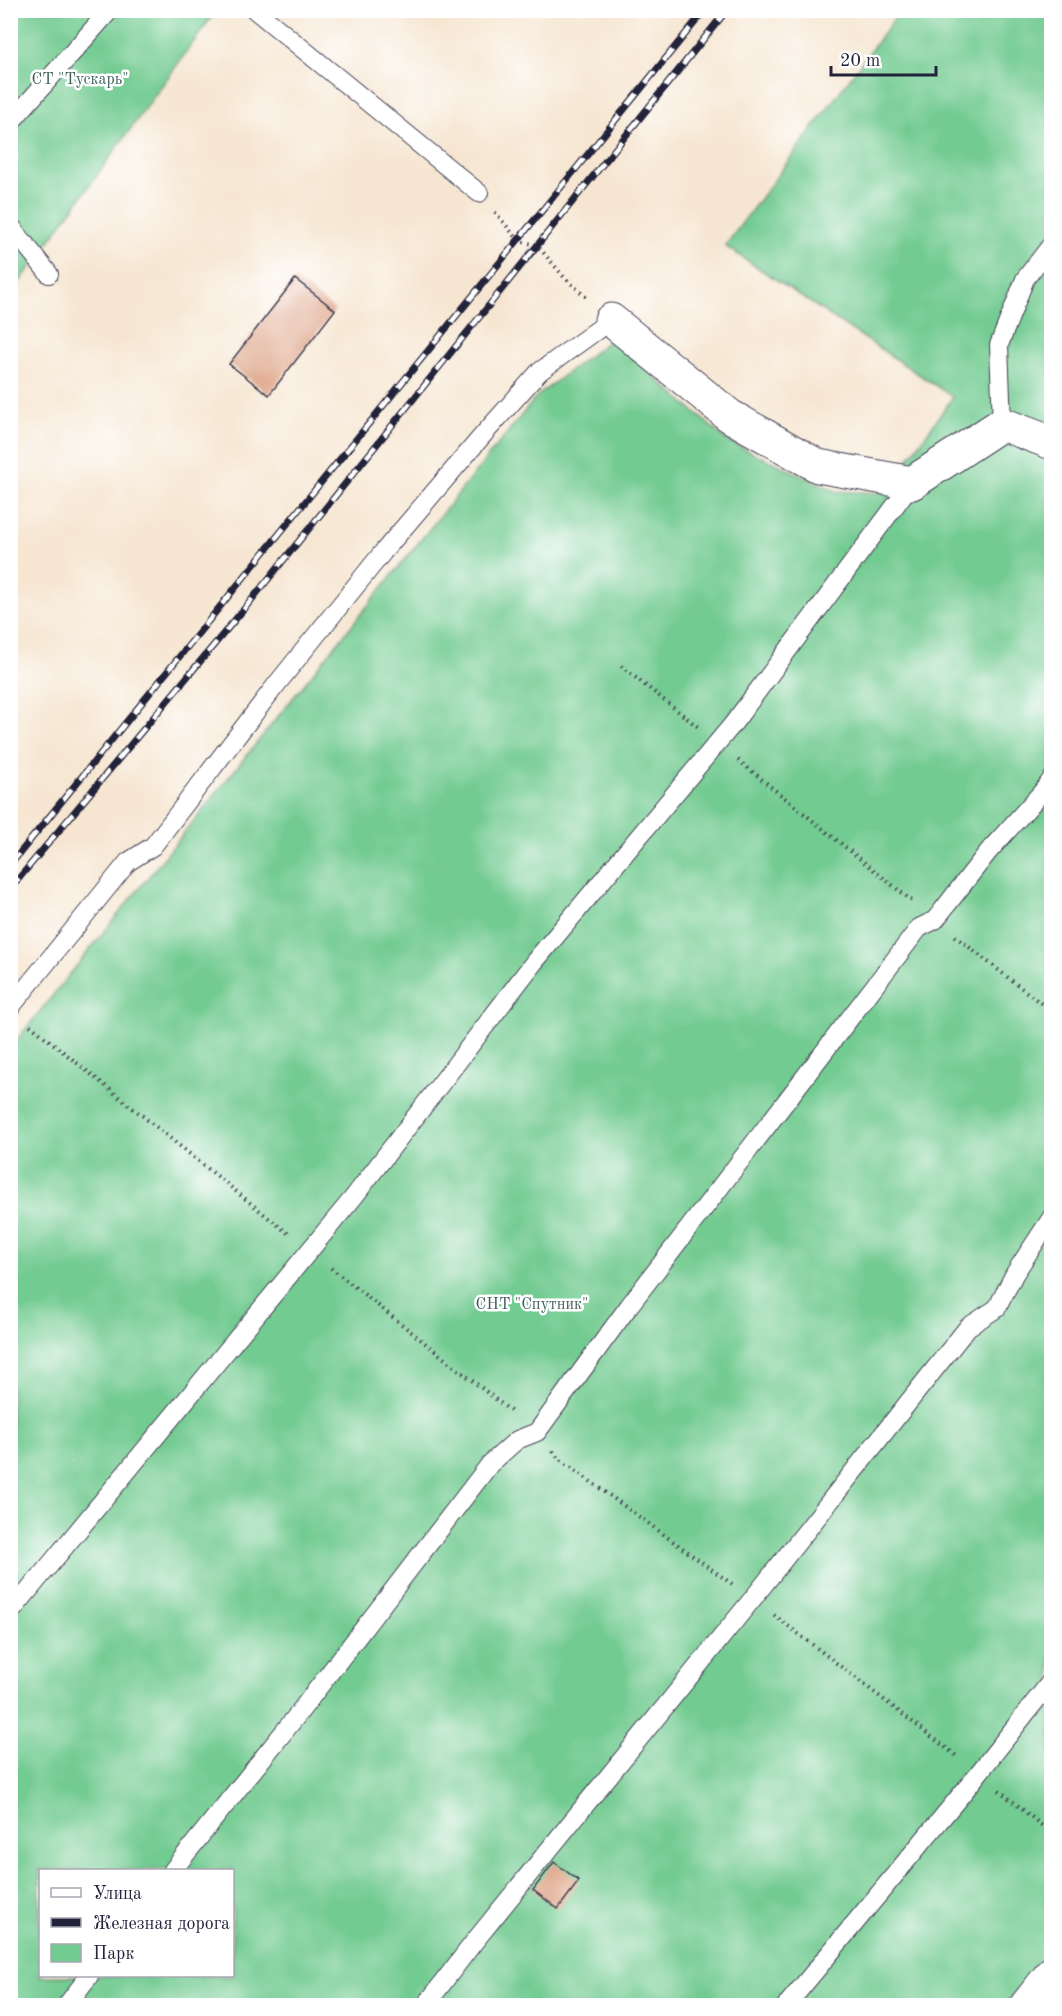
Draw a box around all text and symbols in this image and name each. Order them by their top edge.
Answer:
scale bar [831,39,936,77]
text: 20 m [840,52,880,70]
park label: СТ "Тускарь" [31,72,129,88]
park label: СНТ "Спутник" [476,1297,588,1313]
legend [39,1869,234,1977]
text: Улица [93,1885,142,1903]
text: Железная дорога [93,1915,230,1933]
text: Парк [93,1945,134,1963]

